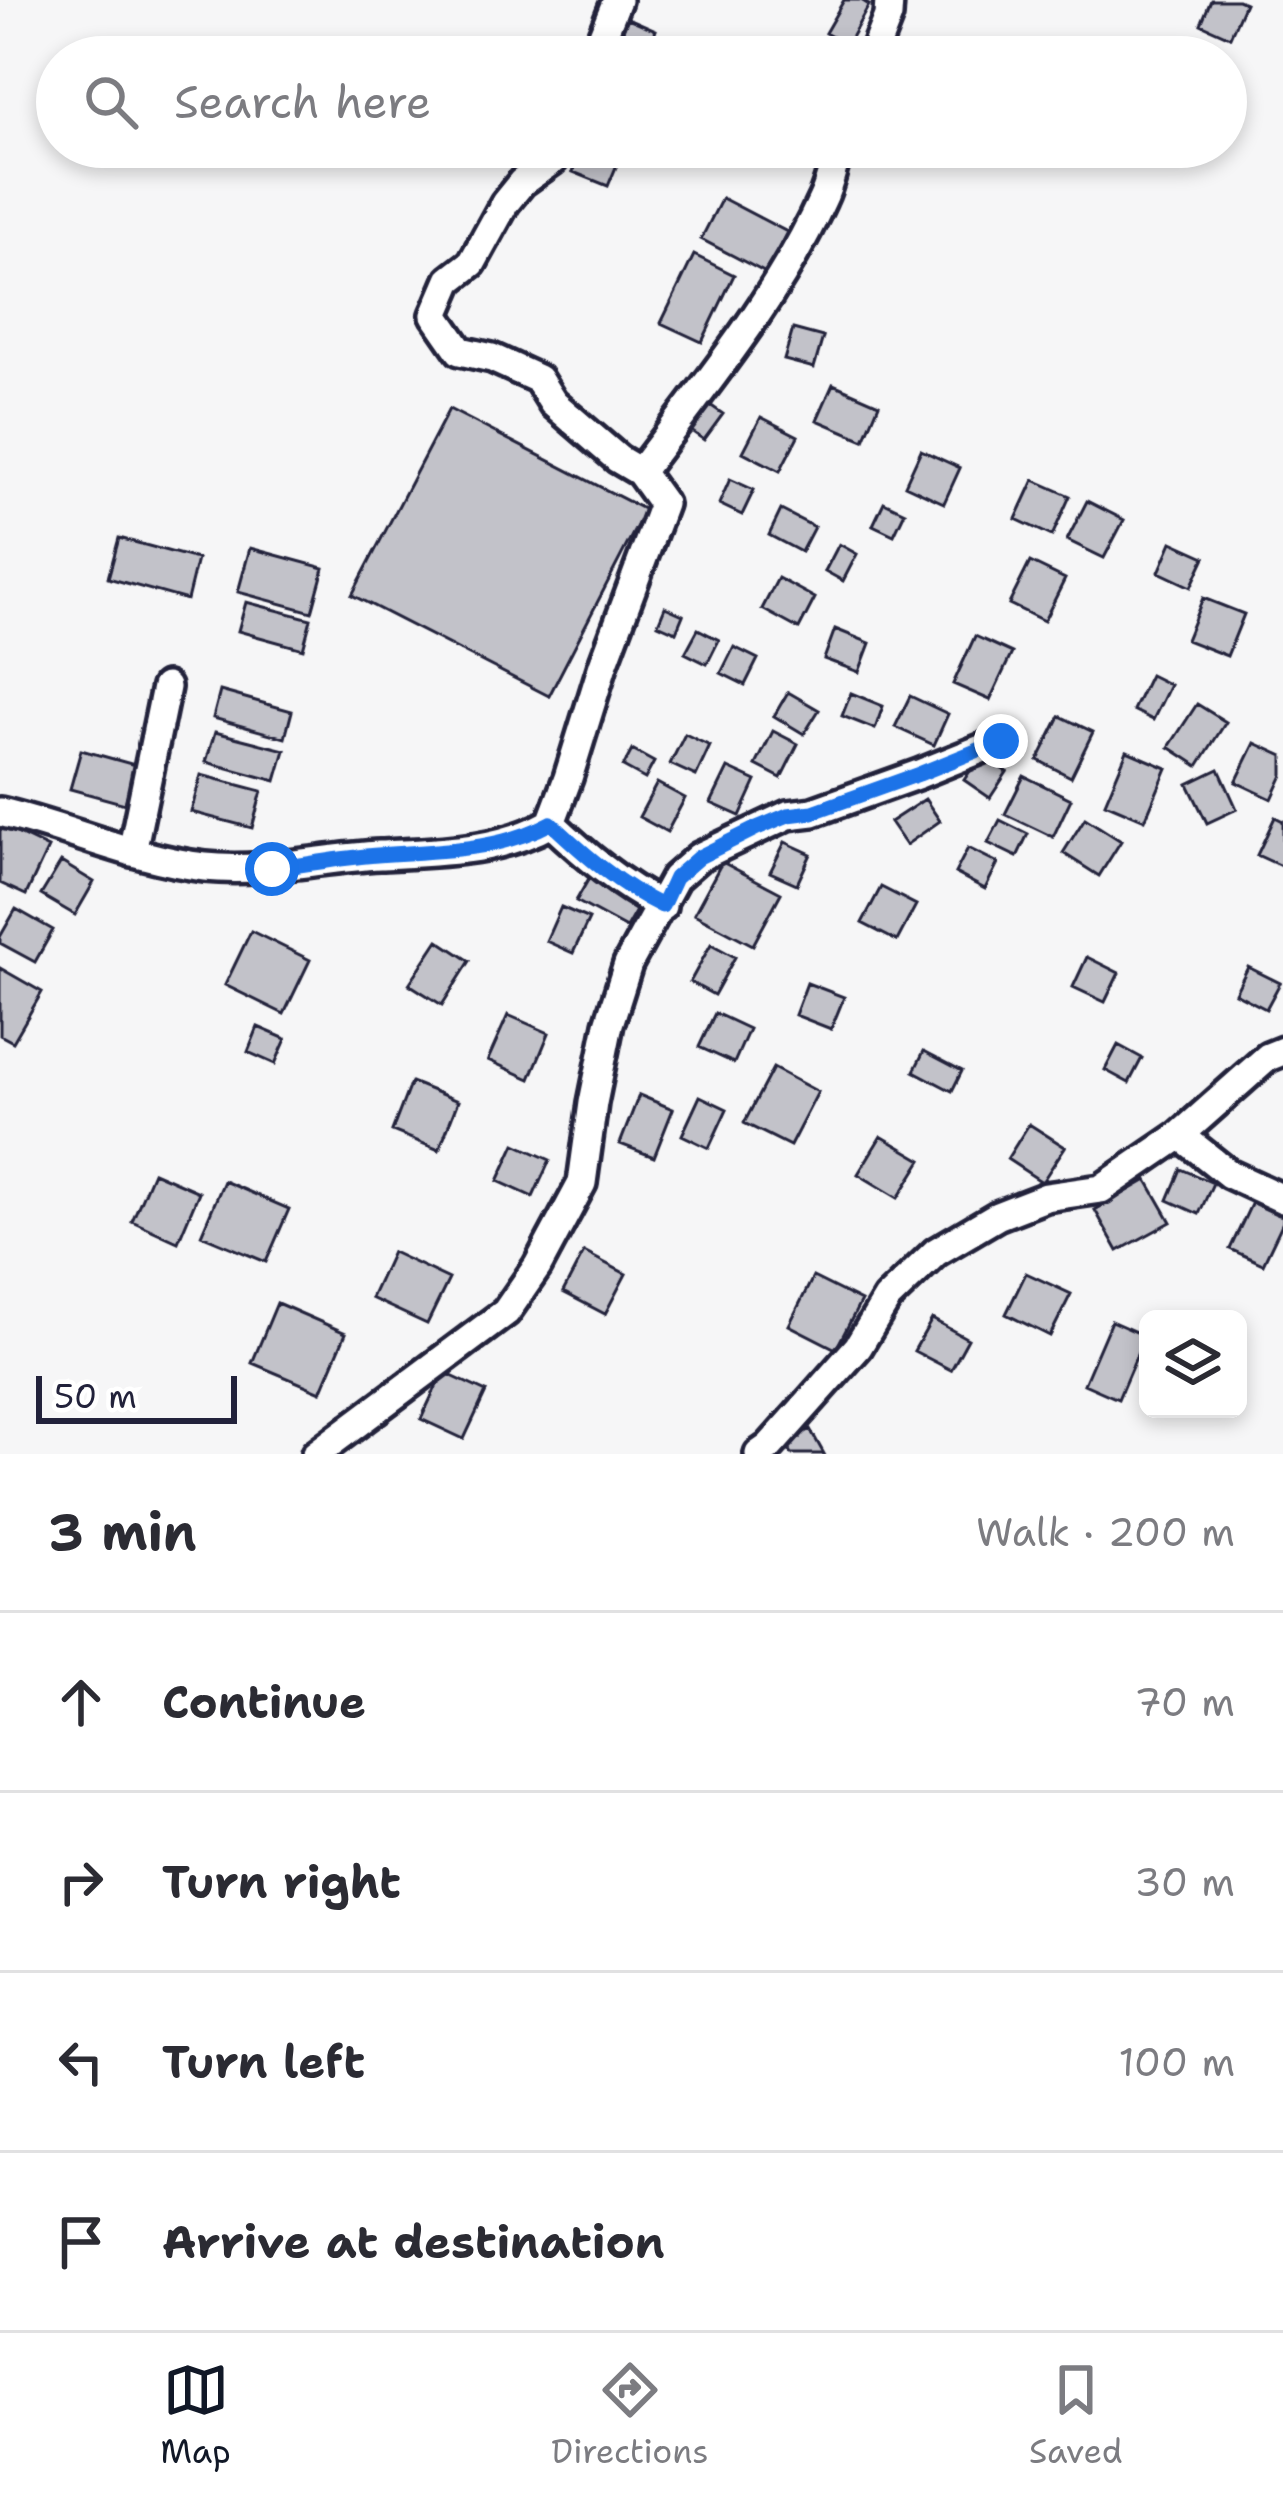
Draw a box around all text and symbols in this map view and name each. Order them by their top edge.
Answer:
search box [36,36,1247,168]
icon: search [78,69,144,135]
text: Search here [174,72,431,132]
route end [974,714,1028,768]
route start [245,842,299,896]
map controls [1139,1310,1247,1418]
button: layers [1139,1310,1247,1418]
scale bar [36,1370,237,1423]
text: 50 m [54,1374,137,1419]
text: 3 min [48,1498,197,1566]
text: Walk · 200 m [976,1506,1235,1558]
icon: ahead [48,1669,114,1735]
text: Continue [162,1672,366,1732]
text: 70 m [1134,1676,1235,1728]
icon: right [48,1849,114,1915]
text: Turn right [162,1852,401,1912]
text: 30 m [1134,1856,1235,1908]
icon: left [48,2029,114,2095]
text: Turn left [162,2032,365,2092]
text: 100 m [1119,2036,1235,2088]
icon: arrive [48,2209,114,2275]
text: Arrive at destination [162,2212,665,2272]
tab: Map [160,2357,231,2474]
tab: Directions [551,2357,709,2474]
tab: Saved [1029,2357,1123,2474]

